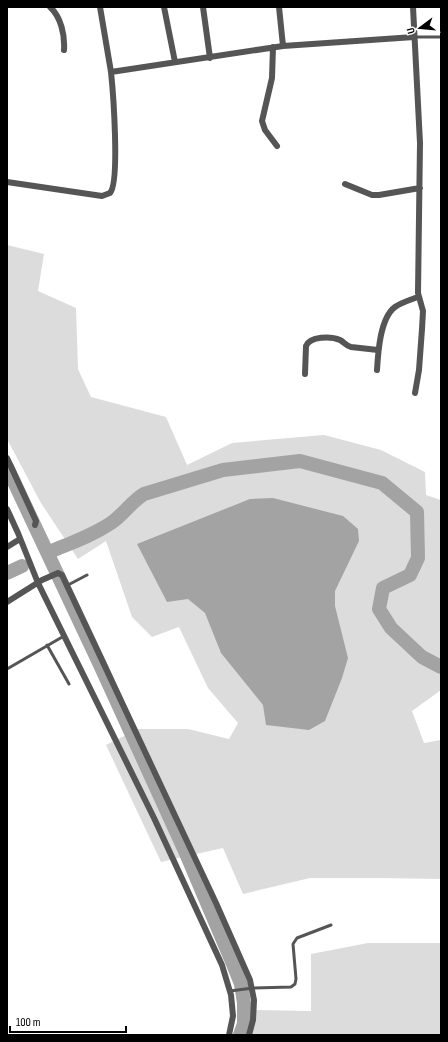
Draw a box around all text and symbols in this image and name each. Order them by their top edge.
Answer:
north arrow [400,8,440,48]
text: U [404,26,418,35]
scale bar [10,1008,126,1034]
text: 100 m [16,1015,41,1030]

